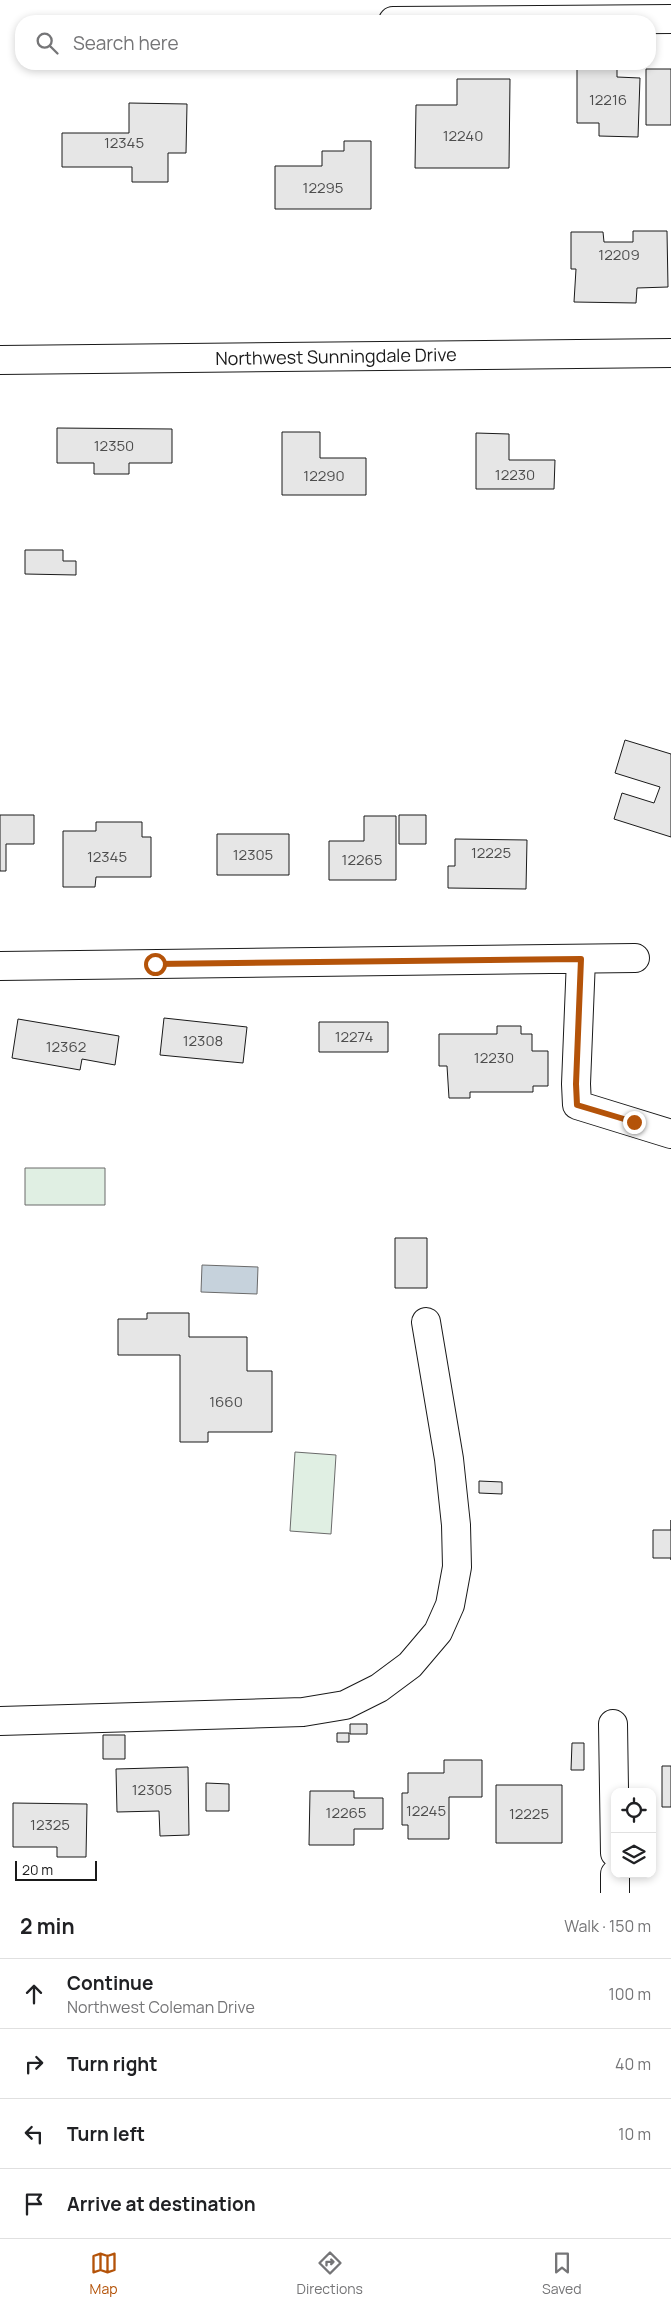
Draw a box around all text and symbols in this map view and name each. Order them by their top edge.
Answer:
search box [15,15,656,70]
icon: search [33,29,61,57]
text: Search here [73,30,179,56]
house number: 12216 [589,89,627,110]
house number: 12240 [443,125,483,146]
house number: 12345 [104,132,144,153]
house number: 12295 [303,177,343,198]
house number: 12209 [598,244,640,265]
street label: Northwest Sunningdale Drive [215,342,457,370]
house number: 12350 [94,435,134,456]
house number: 12230 [495,464,535,485]
house number: 12290 [303,465,345,486]
house number: 12225 [471,842,511,863]
house number: 12305 [233,844,273,865]
house number: 12345 [87,846,127,867]
house number: 12265 [342,849,382,870]
route start [144,953,167,976]
house number: 12274 [335,1026,374,1047]
house number: 12308 [183,1030,223,1051]
house number: 12362 [46,1036,86,1057]
house number: 12230 [474,1047,514,1068]
route end [623,1111,646,1134]
house number: 1660 [209,1391,243,1412]
house number: 12305 [132,1779,172,1800]
map controls [611,1788,656,1878]
button: locate [611,1788,656,1833]
house number: 12245 [406,1800,446,1821]
house number: 12265 [326,1802,366,1823]
house number: 12225 [509,1803,549,1824]
house number: 12325 [30,1814,70,1835]
button: layers [611,1833,656,1878]
scale bar [15,1858,98,1881]
text: 20 m [22,1860,53,1879]
text: 2 min [20,1912,75,1940]
text: Walk · 150 m [564,1915,651,1937]
text: Continue [67,1970,153,1996]
icon: ahead [20,1980,48,2008]
text: 100 m [608,1983,651,2005]
text: Northwest Coleman Drive [67,1996,255,2018]
icon: right [20,2050,48,2078]
text: Turn right [67,2051,157,2077]
text: 40 m [615,2053,651,2075]
icon: left [20,2120,48,2148]
text: Turn left [67,2121,145,2147]
text: 10 m [618,2123,651,2145]
icon: arrive [20,2190,48,2218]
text: Arrive at destination [67,2191,256,2217]
tab: Map [90,2249,118,2298]
tab: Directions [297,2249,363,2298]
tab: Saved [542,2249,581,2298]

